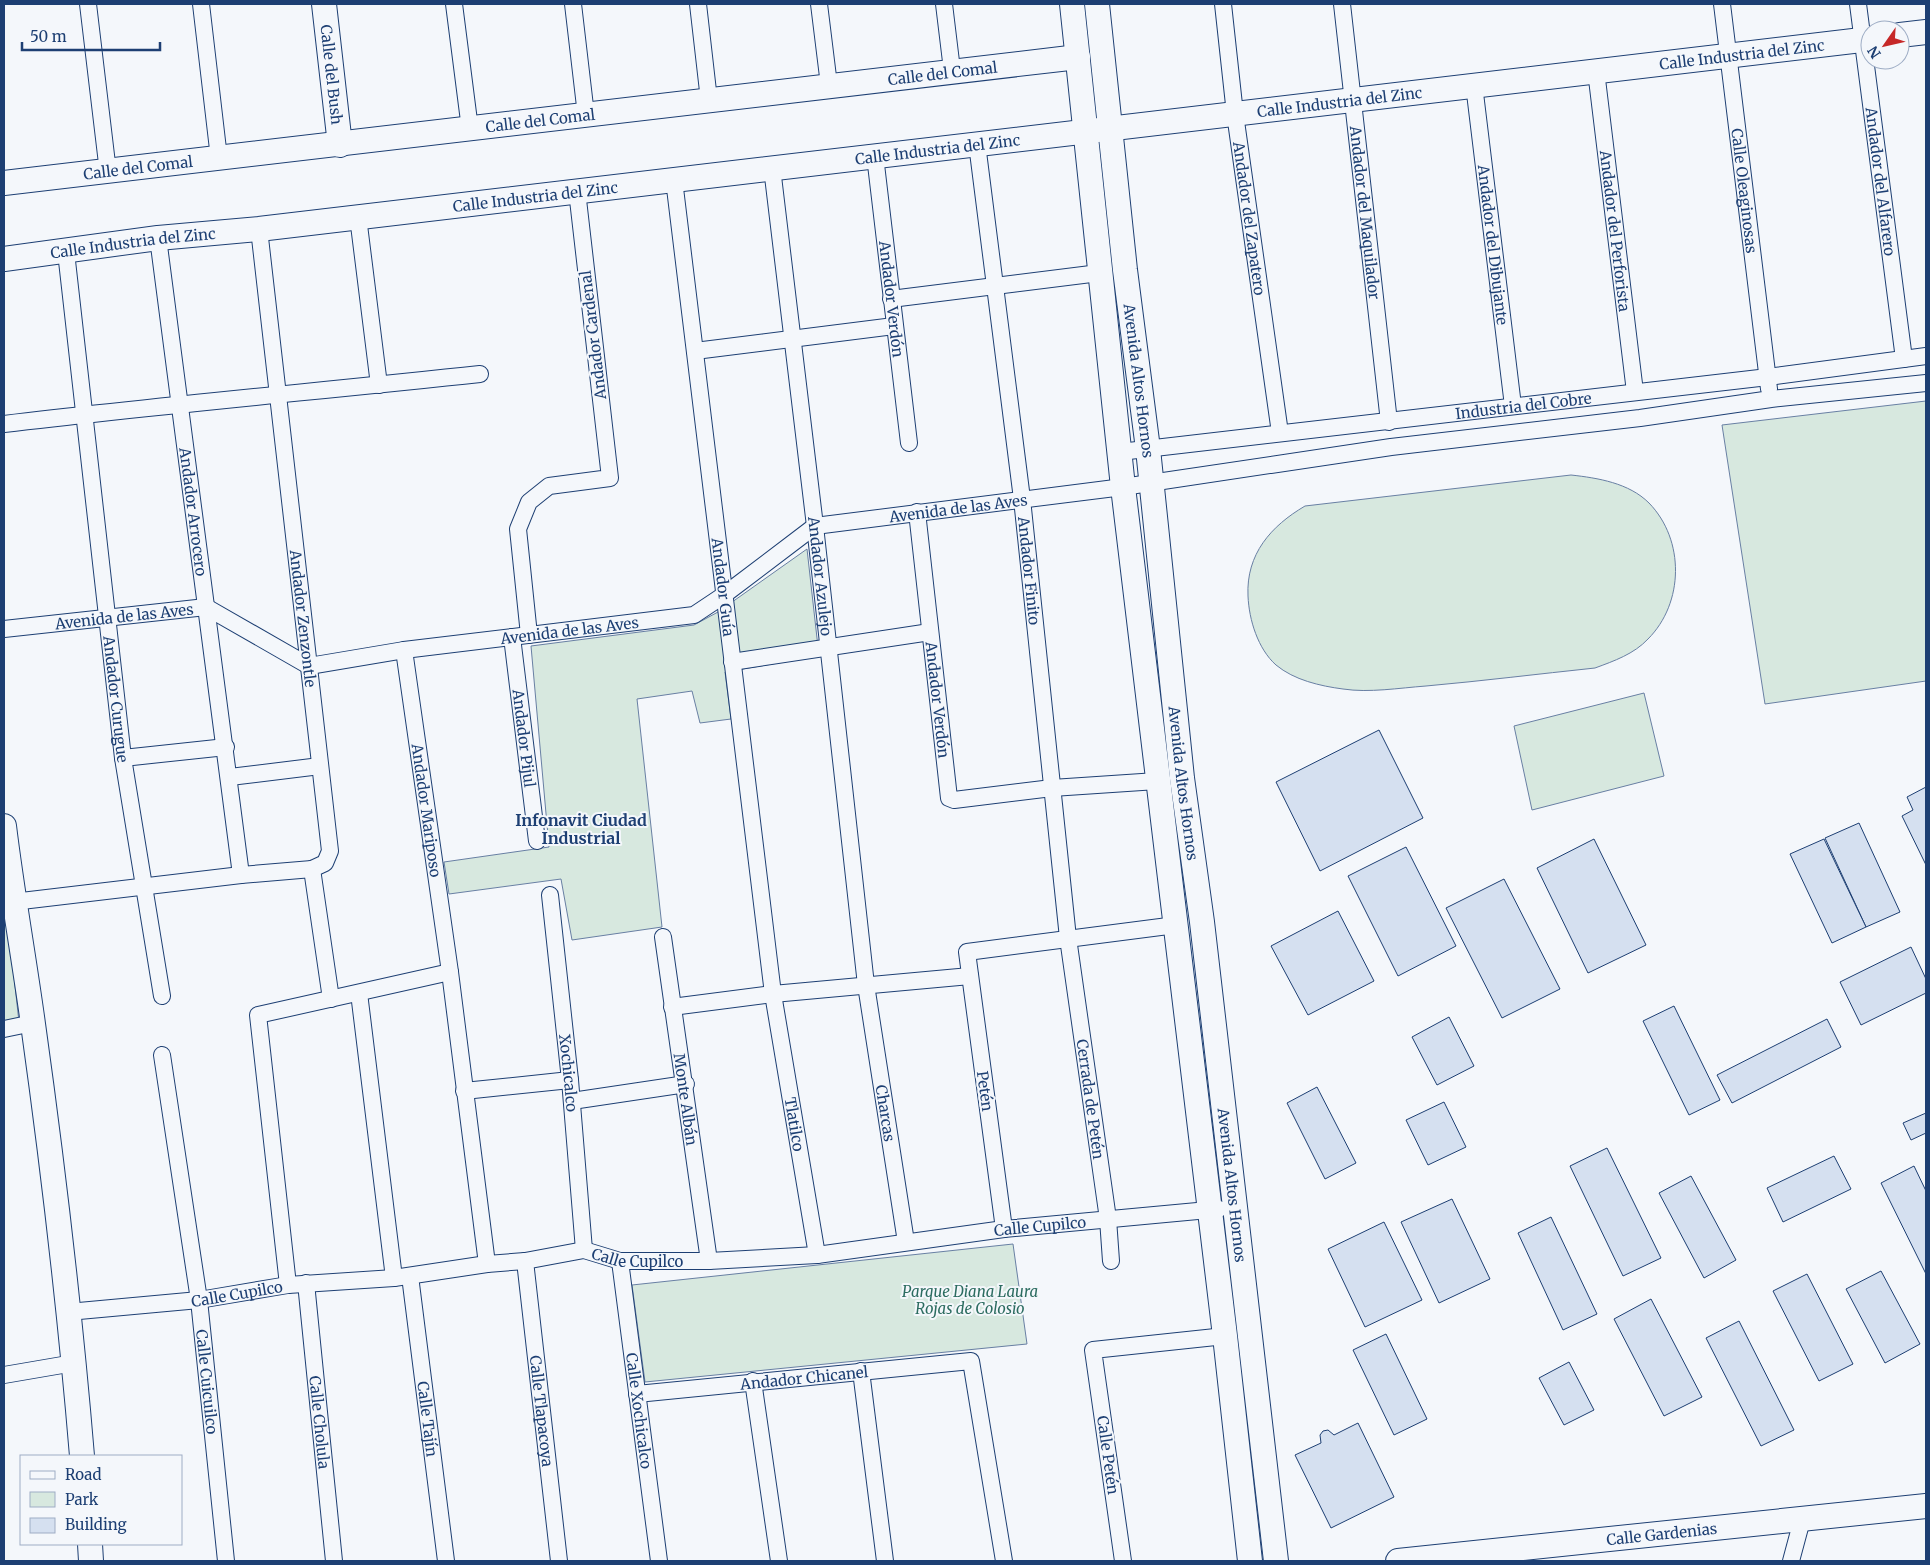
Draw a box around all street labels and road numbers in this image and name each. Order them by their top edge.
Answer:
street label: Calle del Bush [317,24,347,126]
street label: Calle Industria del Zinc [1658,35,1826,73]
street label: Calle del Comal [887,57,999,89]
street label: Calle Industria del Zinc [1256,82,1424,121]
street label: Calle del Comal [485,104,596,136]
street label: Andador del Alfarero [1862,105,1900,257]
street label: Andador del Maquilador [1346,124,1385,301]
street label: Calle Oleaginosas [1728,127,1762,254]
street label: Calle Industria del Zinc [854,130,1022,168]
street label: Andador del Zapatero [1229,139,1270,297]
street label: Andador del Perforista [1596,148,1635,313]
street label: Calle del Comal [82,151,194,183]
street label: Andador del Dibujante [1474,163,1513,326]
street label: Calle Industria del Zinc [452,177,619,216]
street label: Calle Industria del Zinc [49,223,217,262]
street label: Andador Verdón [876,239,908,358]
street label: Andador Cardenal [576,269,610,402]
street label: Avenida Altos Hornos [1120,301,1158,459]
street label: Industria del Cobre [1454,388,1593,423]
street label: Andador Arrocero [176,445,211,577]
street label: Avenida de las Aves [887,490,1028,526]
street label: Andador Azulejo [804,514,837,637]
street label: Andador Finito [1014,515,1045,626]
street label: Andador Guía [708,536,739,637]
street label: Andador Zenzontle [286,548,321,688]
street label: Avenida de las Aves [53,599,194,633]
street label: Avenida de las Aves [498,612,640,648]
street label: Andador Curugue [100,634,133,764]
street label: Andador Verdón [922,640,954,759]
street label: Andador Pijul [509,687,540,789]
street label: Avenida Altos Hornos [1165,704,1203,861]
street label: Andador Mariposo [408,741,446,879]
street label: Xochicalco [556,1033,582,1113]
street label: Cerrada de Petén [1073,1038,1109,1160]
street label: Monte Albán [670,1052,702,1147]
street label: Petén [973,1070,997,1112]
street label: Charcas [872,1083,900,1143]
street label: Tlatilco [781,1096,809,1153]
street label: Avenida Altos Hornos [1214,1106,1251,1263]
street label: Calle Cupilco [993,1212,1087,1240]
street label: Calle Cupilco [589,1243,684,1271]
street label: Calle Cupilco [190,1277,284,1310]
street label: Calle Cuicuilco [193,1329,222,1435]
street label: Calle Xochicalco [623,1352,656,1470]
street label: Calle Tlapacoya [526,1354,558,1468]
street label: Andador Chicanel [738,1362,869,1393]
street label: Calle Cholula [306,1375,334,1470]
street label: Calle Tajín [414,1380,442,1458]
street label: Calle Petén [1093,1414,1123,1496]
street label: Calle Gardenias [1605,1518,1718,1549]

